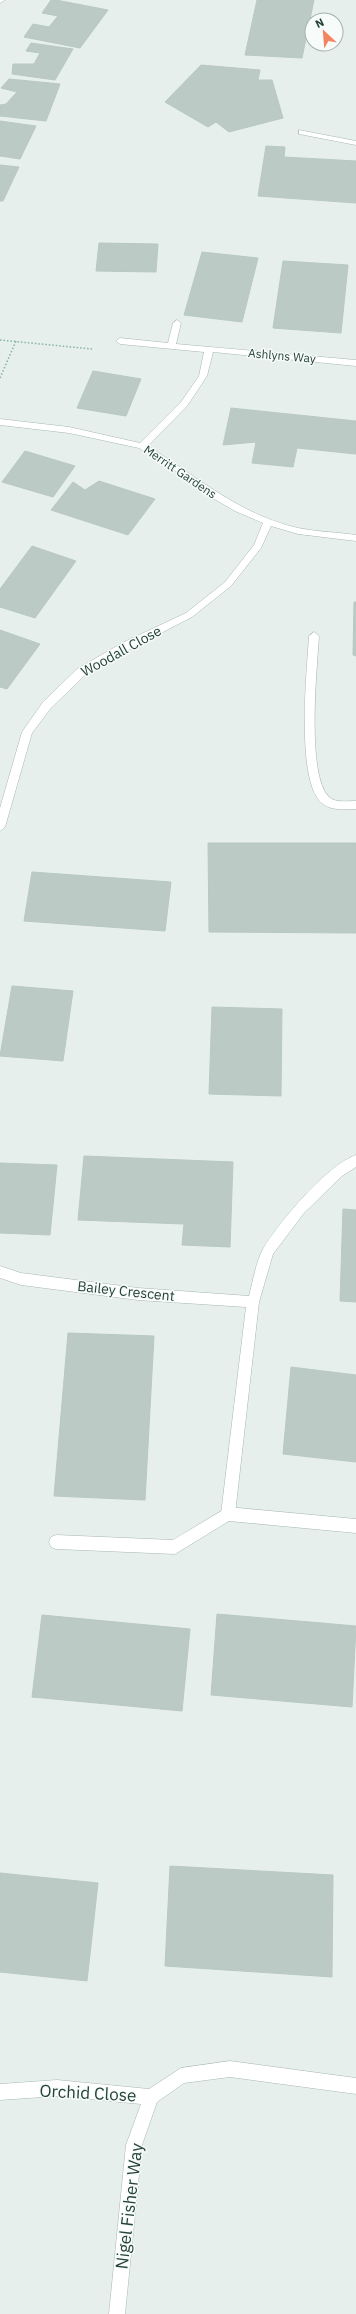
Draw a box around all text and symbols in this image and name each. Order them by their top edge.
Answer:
north arrow [304,12,344,52]
text: N [313,15,326,31]
street label: Ashlyns Way [248,345,317,366]
street label: Merritt Gardens [141,442,220,502]
street label: Woodall Close [78,621,165,681]
street label: Bailey Crescent [77,1277,176,1305]
street label: Orchid Close [39,2079,137,2107]
street label: Nigel Fisher Way [110,2141,148,2270]

